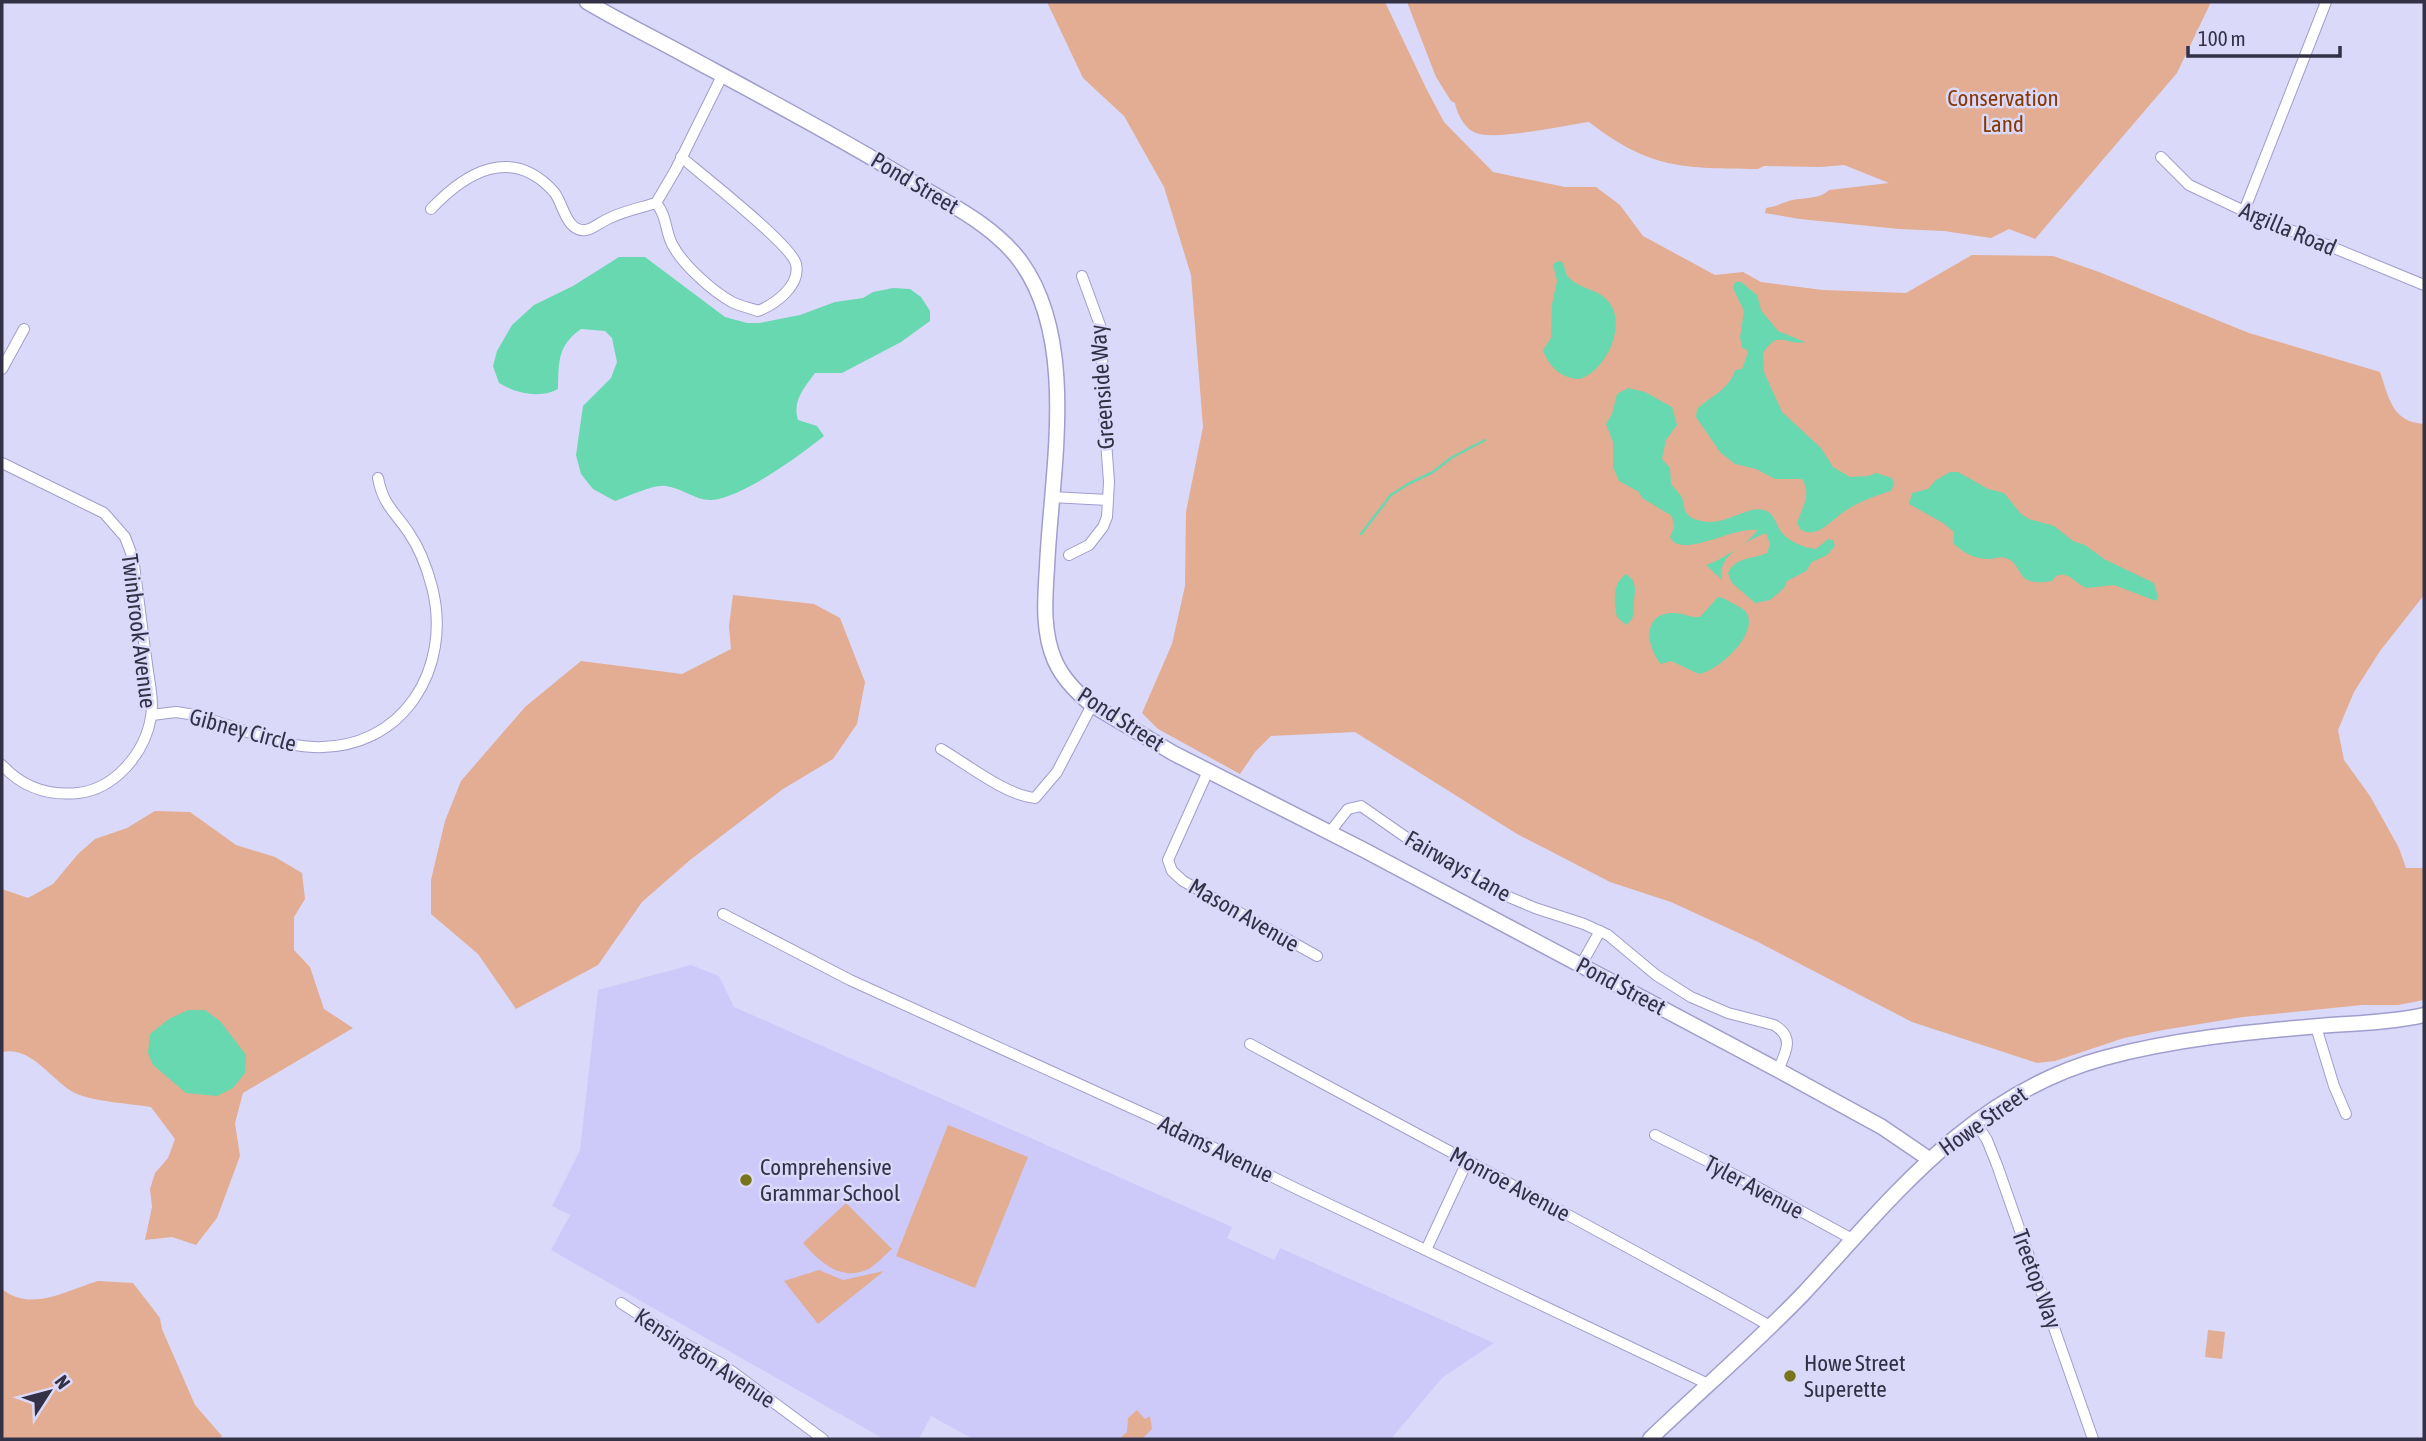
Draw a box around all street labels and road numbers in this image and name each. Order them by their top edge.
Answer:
street label: Pond Street [867,147,963,219]
street label: Argilla Road [2236,197,2340,261]
street label: Greenside Way [1085,324,1119,450]
street label: Twinbrook Avenue [117,552,161,710]
street label: Pond Street [1073,682,1169,756]
street label: Gibney Circle [187,703,299,757]
street label: Fairways Lane [1401,825,1515,907]
street label: Mason Avenue [1184,873,1304,957]
street label: Pond Street [1572,952,1670,1020]
street label: Howe Street [1934,1081,2032,1161]
street label: Adams Avenue [1154,1110,1278,1188]
street label: Monroe Avenue [1446,1141,1574,1227]
street label: Tyler Avenue [1700,1150,1808,1224]
street label: Treetop Way [2007,1226,2067,1332]
street label: Kensington Avenue [630,1303,780,1413]

